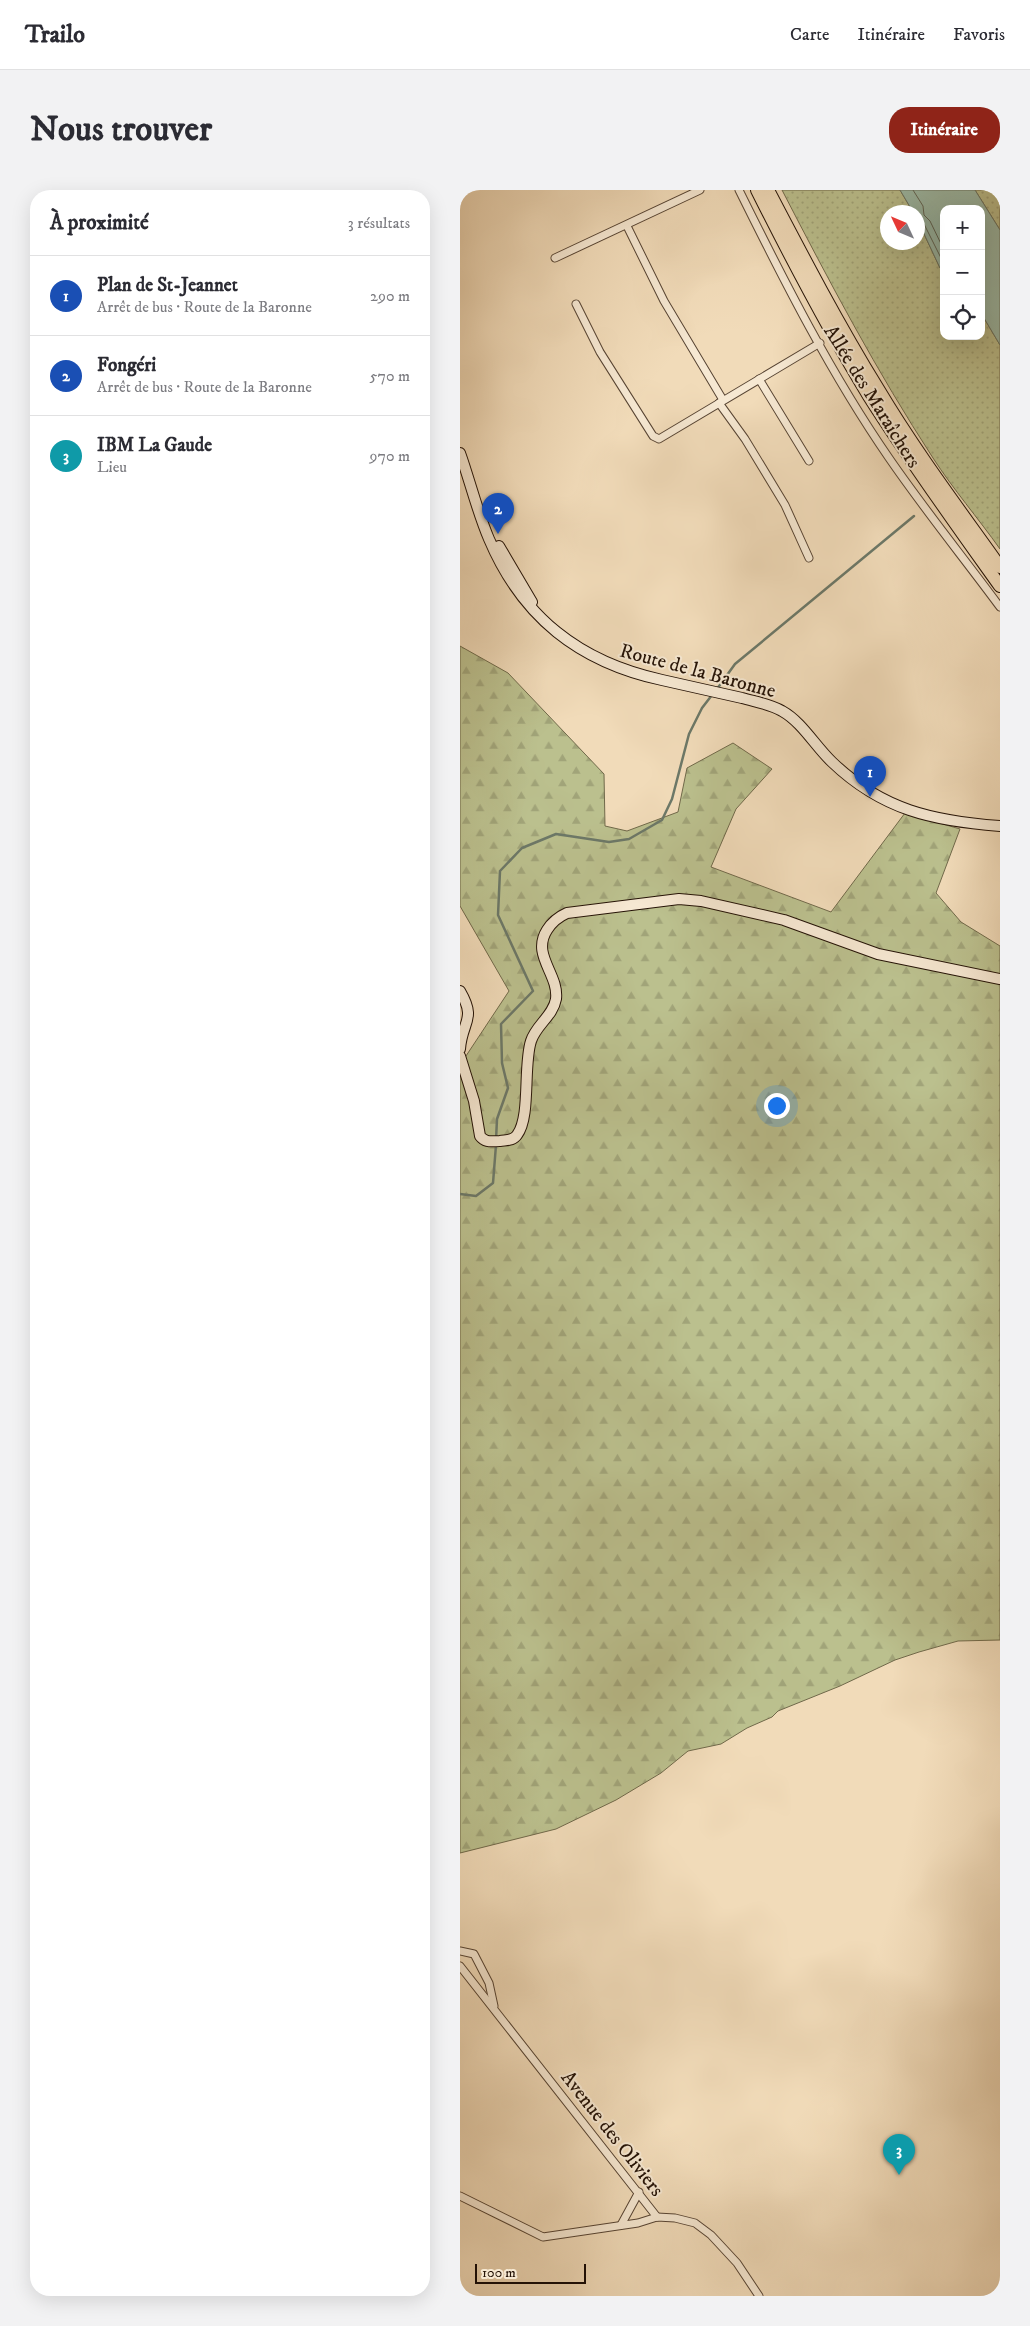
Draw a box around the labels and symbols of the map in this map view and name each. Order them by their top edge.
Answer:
north arrow [880,205,925,250]
street label: Allée des Maraîchers [818,321,926,473]
pin: 2 [482,493,514,534]
street label: Route de la Baronne [617,639,778,704]
pin: 1 [854,756,886,797]
your location [764,1093,790,1119]
street label: Avenue des Oliviers [555,2066,669,2202]
pin: 3 [883,2134,915,2175]
scale bar [475,2261,586,2284]

